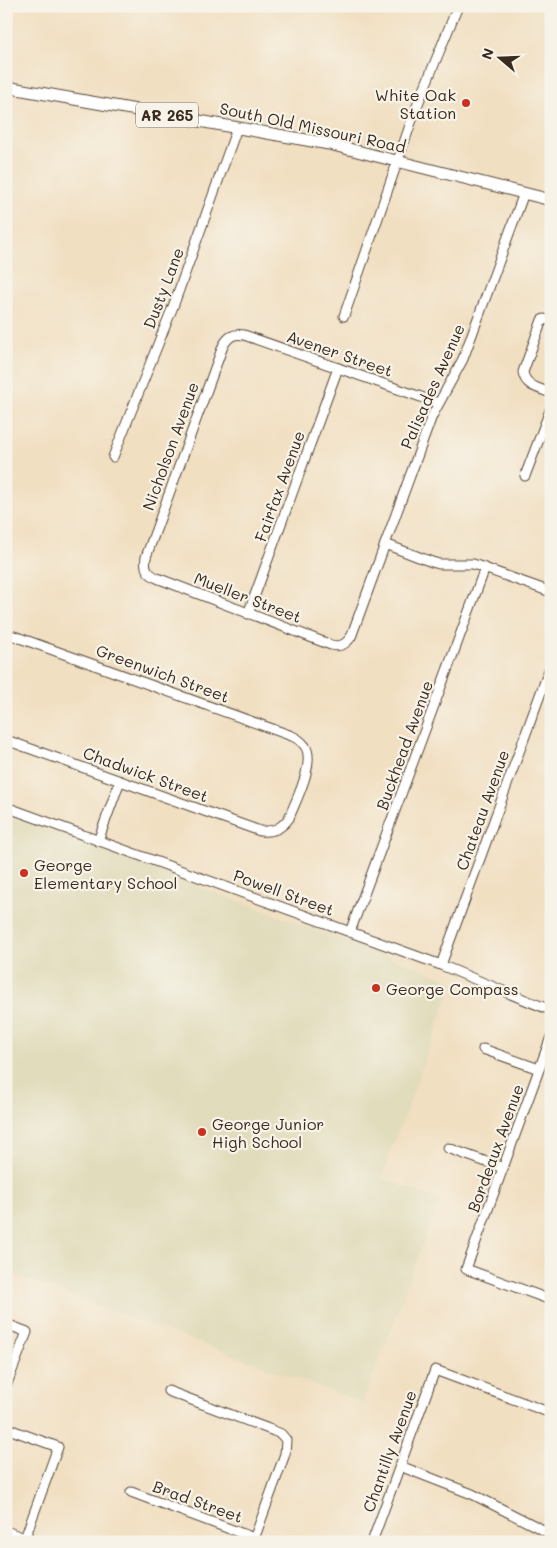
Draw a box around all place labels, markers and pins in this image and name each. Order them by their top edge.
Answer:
place label: White Oak Station [375,84,456,123]
marker: White Oak Station [460,97,472,109]
place label: George Elementary School [34,854,178,893]
marker: George Elementary School [18,867,30,879]
place label: George Compass [386,978,519,999]
marker: George Compass [370,982,382,994]
place label: George Junior High School [212,1113,324,1152]
marker: George Junior High School [196,1126,208,1138]

